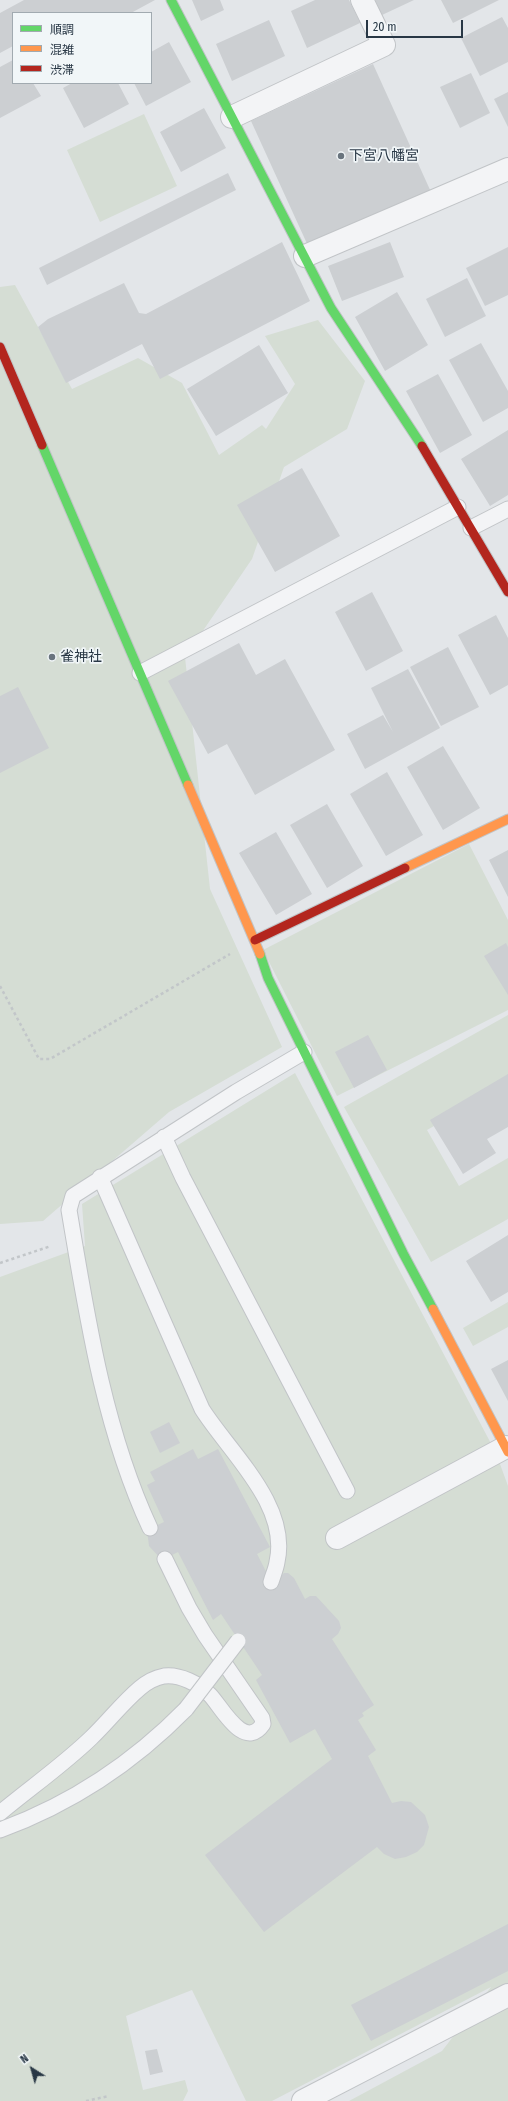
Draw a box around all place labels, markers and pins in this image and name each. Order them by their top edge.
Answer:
place label: 下宮八幡宮 [349,148,419,164]
marker: 下宮八幡宮 [336,151,346,161]
place label: 雀神社 [60,649,102,665]
marker: 雀神社 [47,652,57,662]

